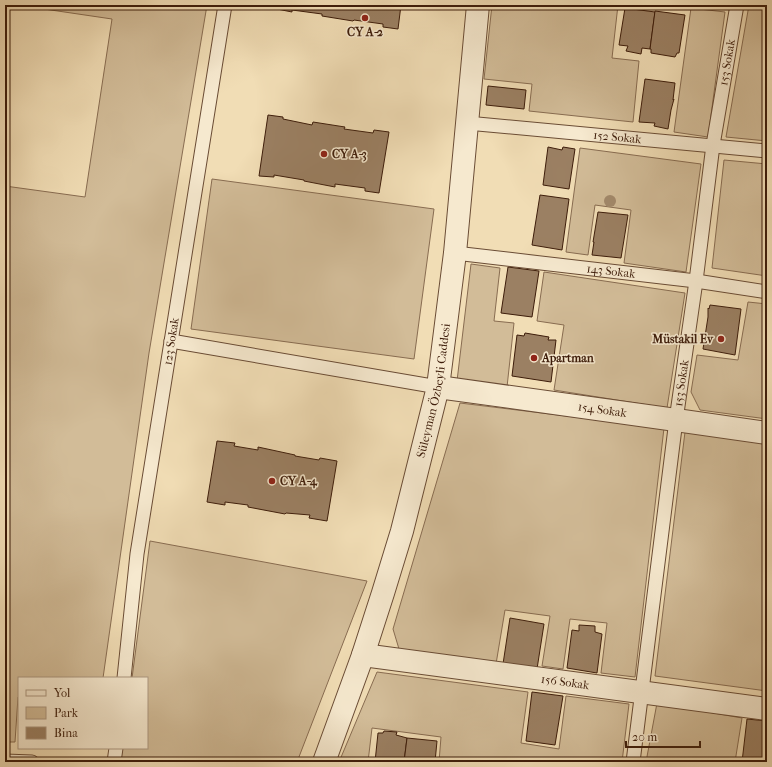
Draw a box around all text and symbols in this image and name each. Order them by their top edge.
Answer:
marker: CY A-2 [360,13,370,23]
place label: CY A-2 [347,25,384,39]
street label: 153 Sokak [716,37,738,87]
street label: 152 Sokak [593,128,643,146]
place label: CY A-3 [332,147,367,162]
marker: CY A-3 [319,149,329,159]
street label: 143 Sokak [586,261,637,281]
street label: 123 Sokak [160,316,182,366]
street label: Süleyman Özbeyli Caddesi [414,322,453,459]
place label: Müstakil Ev [651,332,714,346]
marker: Müstakil Ev [716,334,726,344]
place label: Apartman [541,351,595,366]
marker: Apartman [529,353,539,363]
street label: 153 Sokak [671,358,692,407]
street label: 154 Sokak [577,399,629,420]
place label: CY A-4 [280,474,318,489]
marker: CY A-4 [267,476,277,486]
street label: 156 Sokak [540,672,591,692]
legend [18,677,148,749]
text: Yol [53,686,71,700]
text: Park [54,706,79,720]
scale bar [626,723,700,749]
text: Bina [54,726,78,740]
text: 20 m [632,730,657,744]

